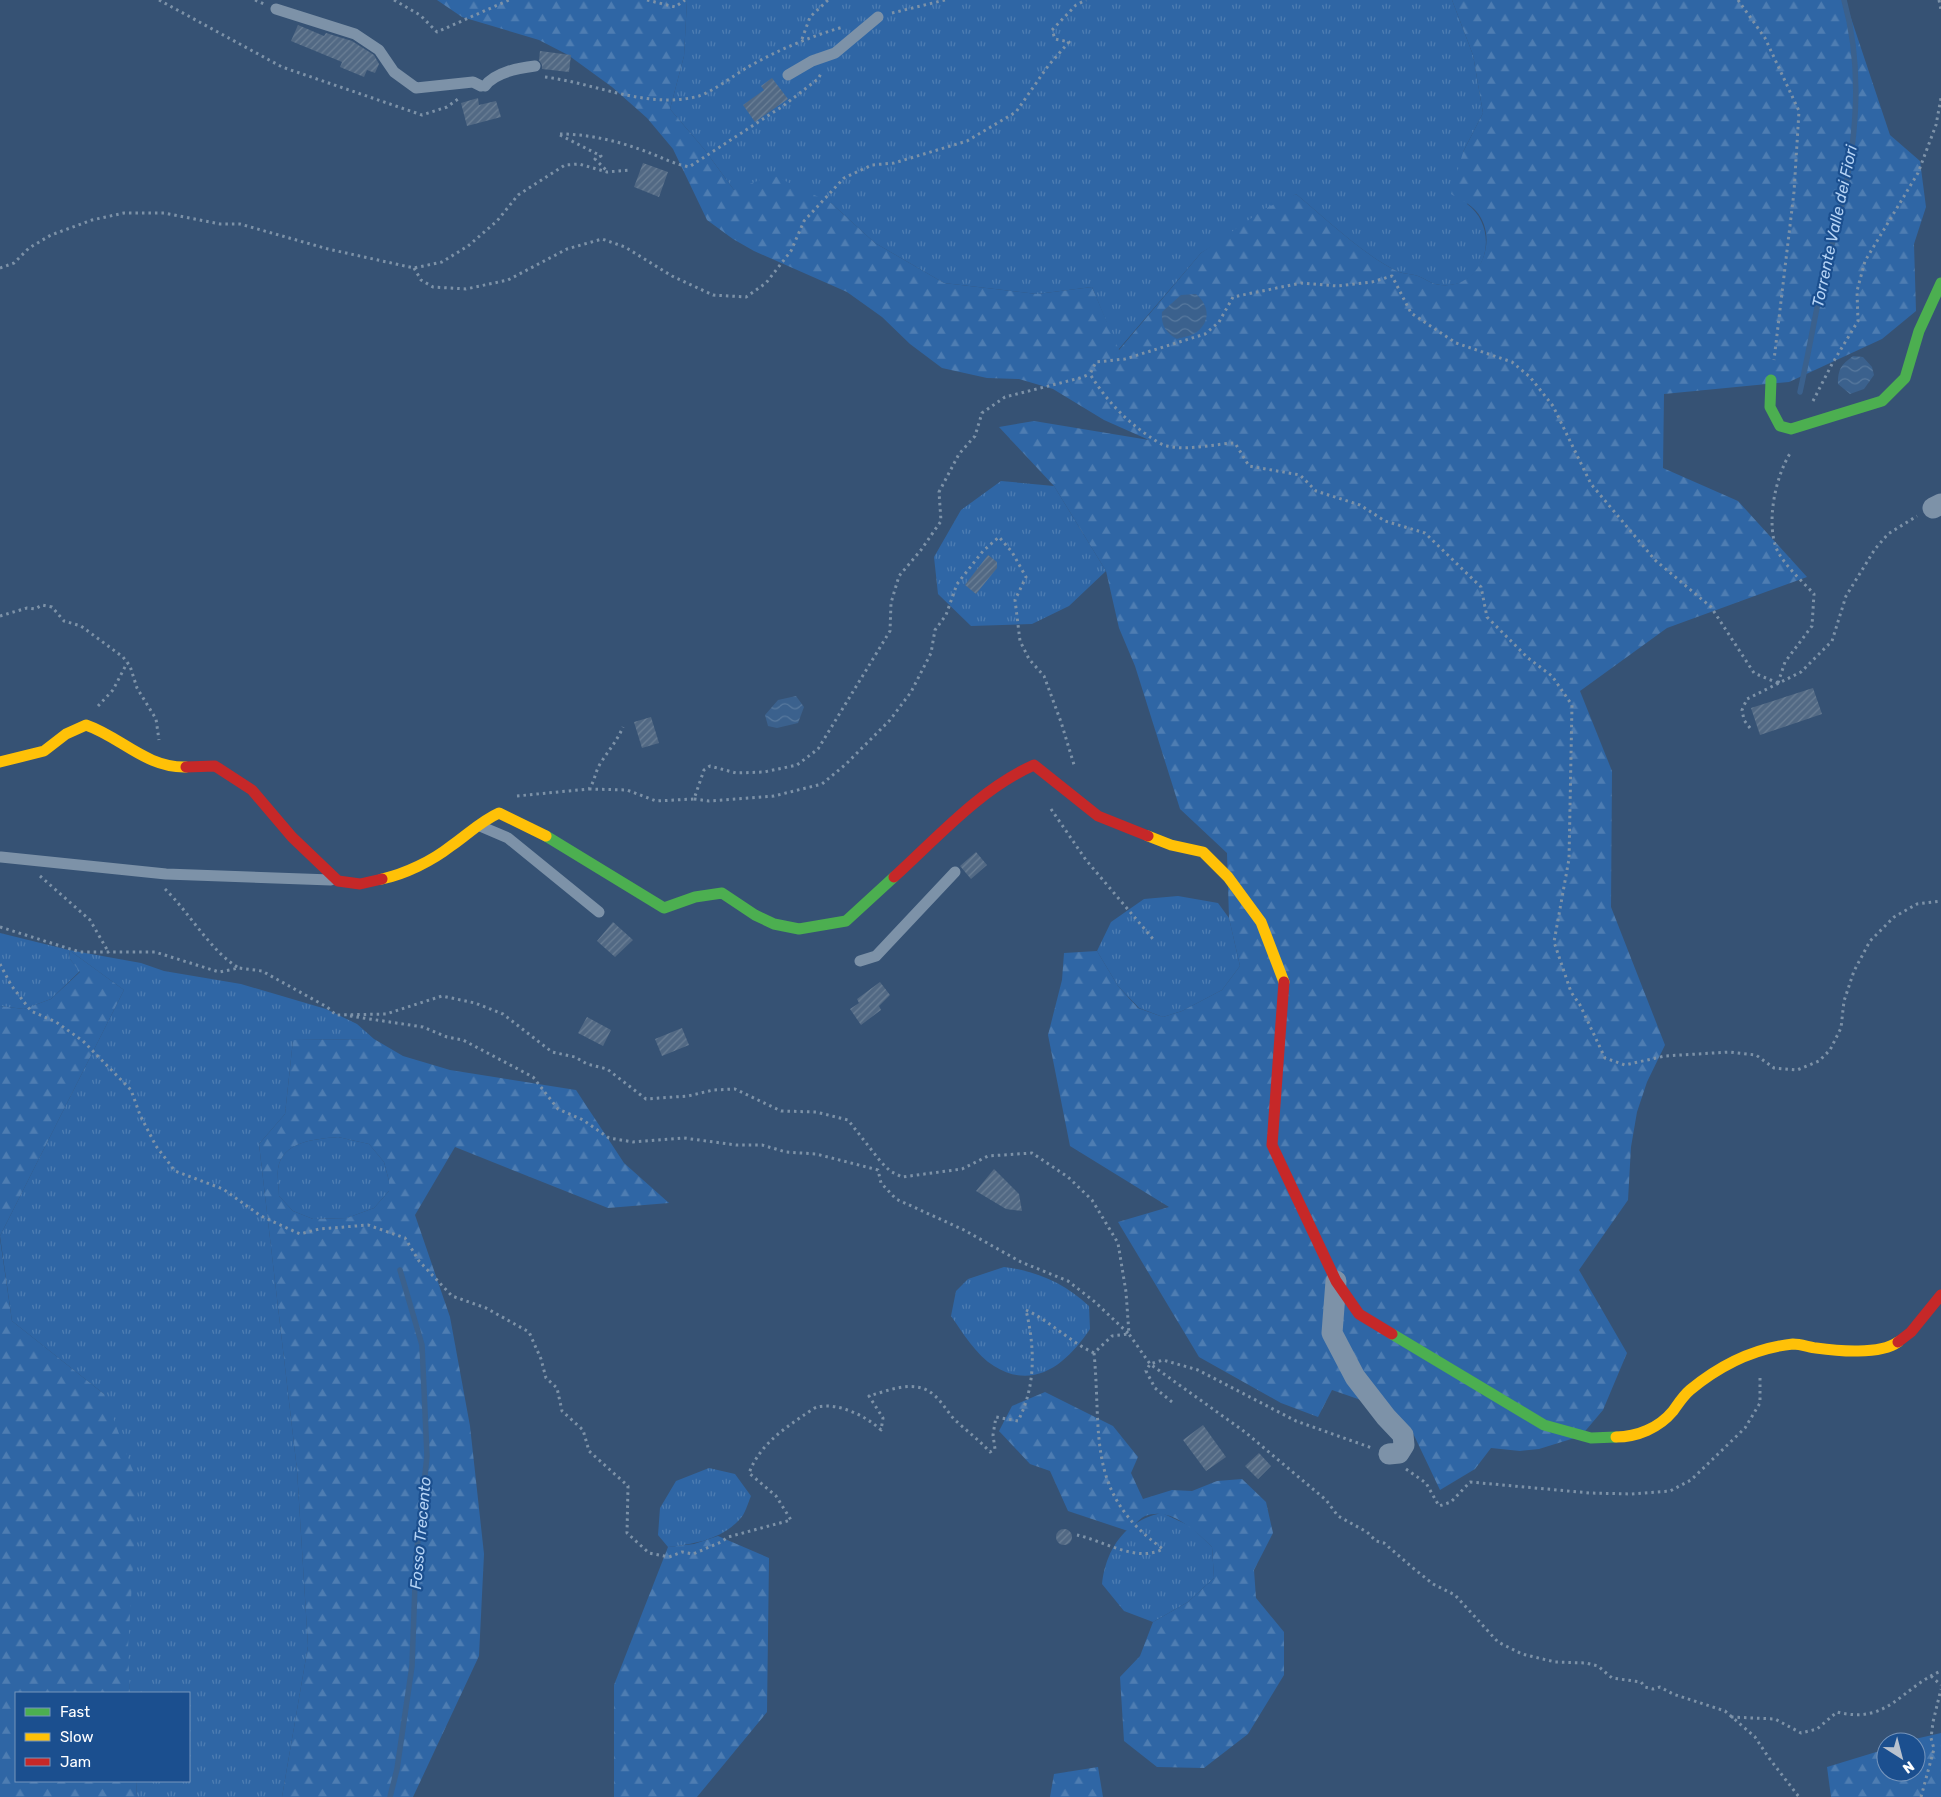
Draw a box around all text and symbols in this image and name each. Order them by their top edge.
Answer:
water label: Torrente Valle dei Fiori [1808,142,1861,309]
water label: Fosso Trecento [406,1476,435,1590]
legend [15,1692,190,1782]
text: Fast [60,1703,90,1721]
text: Slow [60,1728,93,1746]
north arrow [1876,1732,1926,1782]
text: Jam [60,1753,91,1771]
text: N [1899,1757,1917,1777]

